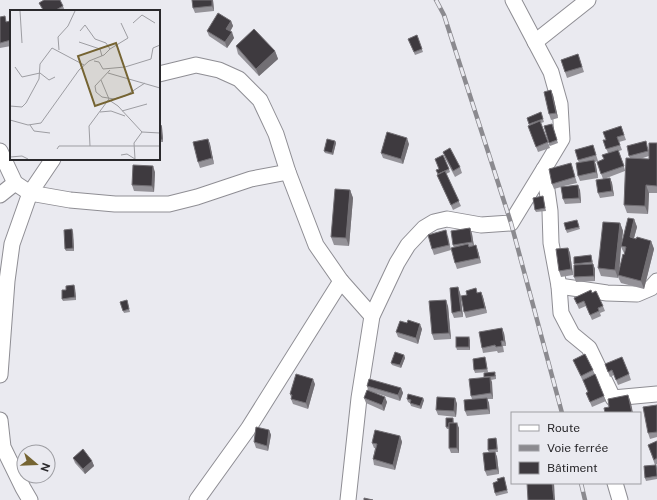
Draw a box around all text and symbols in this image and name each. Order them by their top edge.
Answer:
inset map [10,10,160,160]
legend [511,412,641,484]
text: Route [547,421,580,435]
text: Voie ferrée [547,441,608,455]
north arrow [16,444,56,484]
text: N [38,461,53,473]
text: Bâtiment [547,461,598,475]

